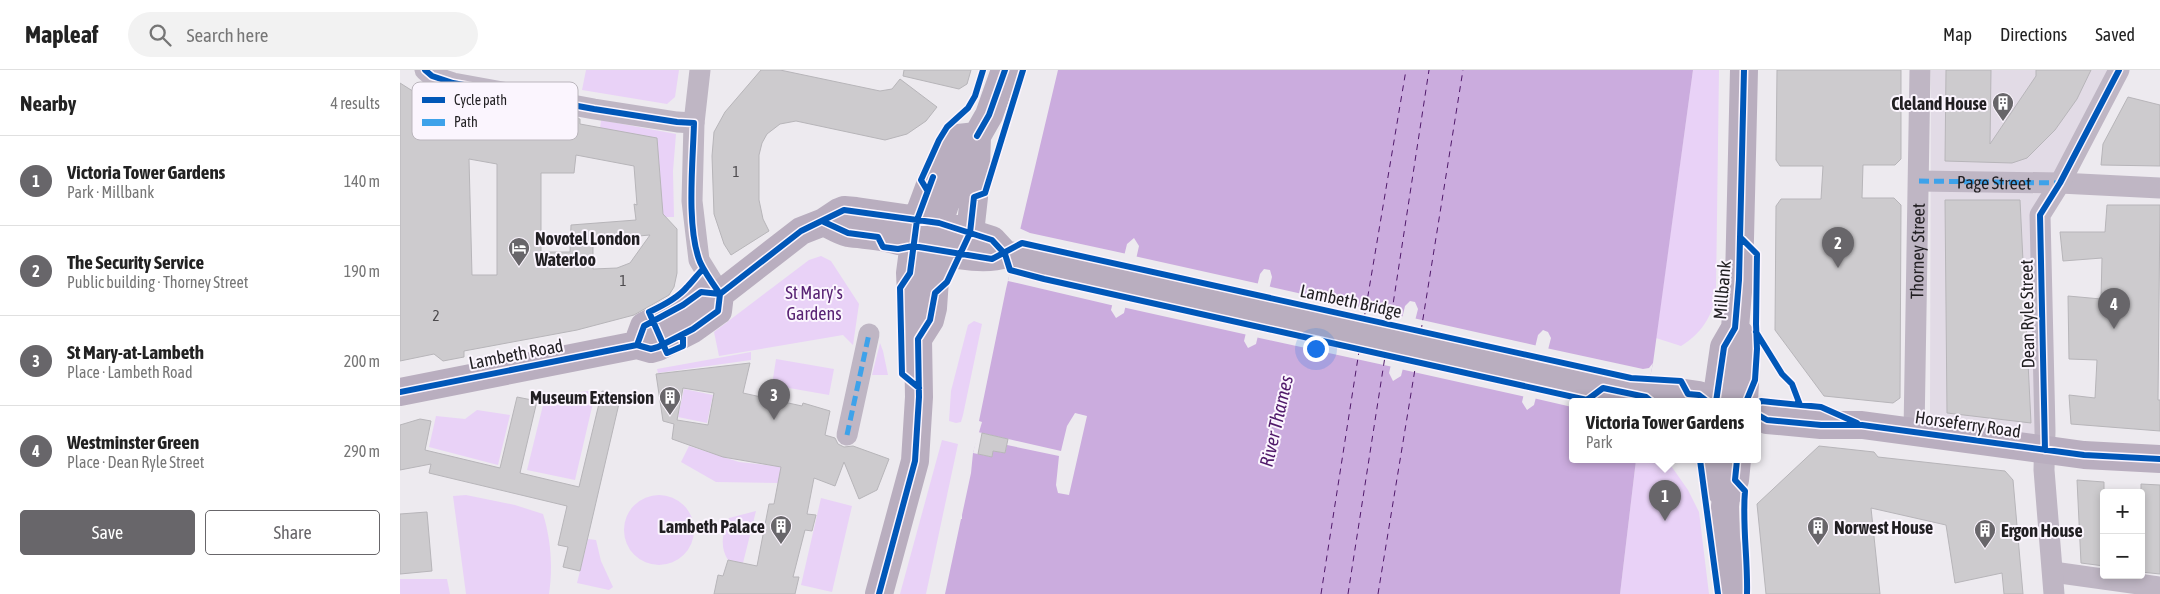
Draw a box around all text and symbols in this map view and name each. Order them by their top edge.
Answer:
search box [128,12,478,57]
text: Mapleaf [25,21,98,48]
icon: search [146,21,174,49]
text: Search here [186,24,268,46]
text: Map [1943,24,1972,45]
text: Directions [2000,24,2067,45]
text: Saved [2095,24,2135,45]
legend [412,82,578,140]
text: Nearby [20,91,76,115]
building icon: Cleland House [1991,91,2015,122]
text: Cycle path [454,92,507,108]
place label: Cleland House [1891,93,1987,114]
text: 4 results [330,94,380,112]
text: Path [454,114,478,130]
text: Victoria Tower Gardens [67,161,225,183]
house number: 1 [732,163,740,180]
street label: Page Street [1957,171,2031,193]
text: 1 [32,172,40,190]
text: 140 m [344,172,380,190]
text: Park · Millbank [67,183,154,201]
street label: Thorney Street [1906,203,1928,299]
pin: 2 [1822,227,1854,268]
place label: Novotel London Waterloo [534,228,640,270]
hotel icon: Novotel London Waterloo [507,236,531,267]
text: The Security Service [67,251,204,273]
street label: Millbank [1709,259,1735,320]
street label: Dean Ryle Street [2016,259,2038,369]
text: 2 [32,262,40,280]
text: 190 m [344,262,380,280]
house number: 1 [619,272,627,289]
text: Public building · Thorney Street [67,273,248,291]
street label: Lambeth Bridge [1298,280,1404,322]
park label: St Mary's Gardens [785,282,843,324]
pin: 4 [2098,288,2130,329]
house number: 2 [432,307,440,324]
street label: Lambeth Road [467,335,565,373]
your location [1303,336,1329,362]
text: St Mary-at-Lambeth [67,341,204,363]
text: 3 [32,352,40,370]
text: 200 m [344,352,380,370]
text: Place · Lambeth Road [67,363,193,381]
water label: River Thames [1255,373,1297,469]
pin: 3 [758,379,790,420]
building icon: Museum Extension [658,385,682,416]
place label: Museum Extension [530,387,654,408]
popup [1569,398,1761,463]
street label: Horseferry Road [1914,406,2022,442]
text: Victoria Tower Gardens [1586,411,1744,433]
text: Westminster Green [67,431,199,453]
text: Park [1586,433,1613,451]
text: 4 [32,442,40,460]
text: 290 m [344,442,380,460]
text: Place · Dean Ryle Street [67,453,204,471]
pin: 1 [1649,480,1681,521]
map controls [2100,489,2145,579]
button: + [2100,489,2145,534]
button: Save [20,510,195,555]
button: Share [205,510,380,555]
building icon: Lambeth Palace [769,514,793,545]
building icon: Norwest House [1806,515,1830,546]
place label: Lambeth Palace [659,516,765,537]
place label: Norwest House [1834,517,1933,538]
building icon: Ergon House [1973,518,1997,549]
place label: Ergon House [2001,520,2083,541]
button: − [2100,534,2145,579]

